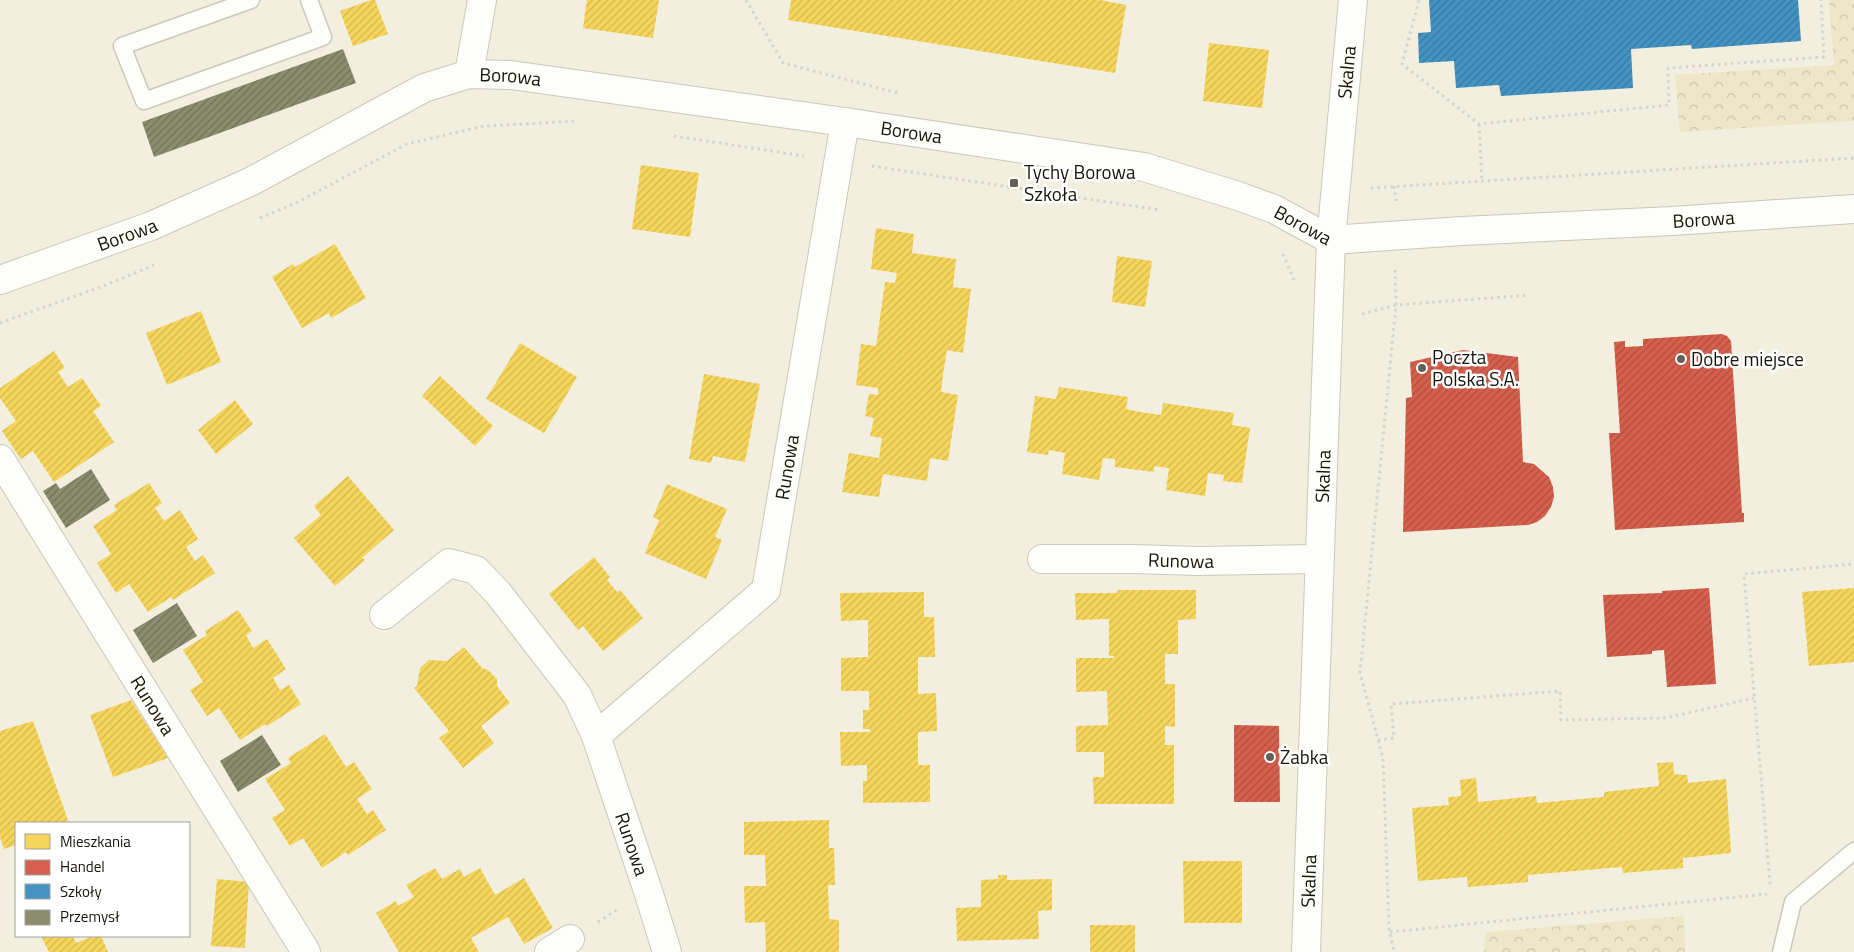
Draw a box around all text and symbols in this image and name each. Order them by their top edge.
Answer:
street label: Skalna [1329,44,1363,100]
street label: Borowa [479,59,544,93]
street label: Borowa [879,113,945,151]
place label: Tychy Borowa Szkoła [1024,157,1136,208]
marker: Tychy Borowa Szkoła [1008,177,1020,189]
street label: Borowa [1269,197,1338,252]
street label: Borowa [1672,202,1736,235]
street label: Borowa [93,210,162,258]
place label: Poczta Polska S.A. [1432,342,1519,393]
place label: Dobre miejsce [1691,344,1804,373]
marker: Dobre miejsce [1675,353,1687,365]
marker: Poczta Polska S.A. [1416,362,1428,374]
street label: Runowa [766,432,806,502]
street label: Skalna [1307,449,1338,503]
street label: Runowa [1148,544,1215,575]
street label: Runowa [124,670,183,741]
place label: Żabka [1280,742,1329,771]
marker: Żabka [1264,751,1276,763]
street label: Runowa [608,808,657,880]
legend [15,822,190,937]
text: Mieszkania [60,830,131,853]
street label: Skalna [1293,854,1323,908]
text: Handel [60,855,105,878]
text: Szkoły [60,880,102,903]
text: Przemysł [60,905,120,928]

